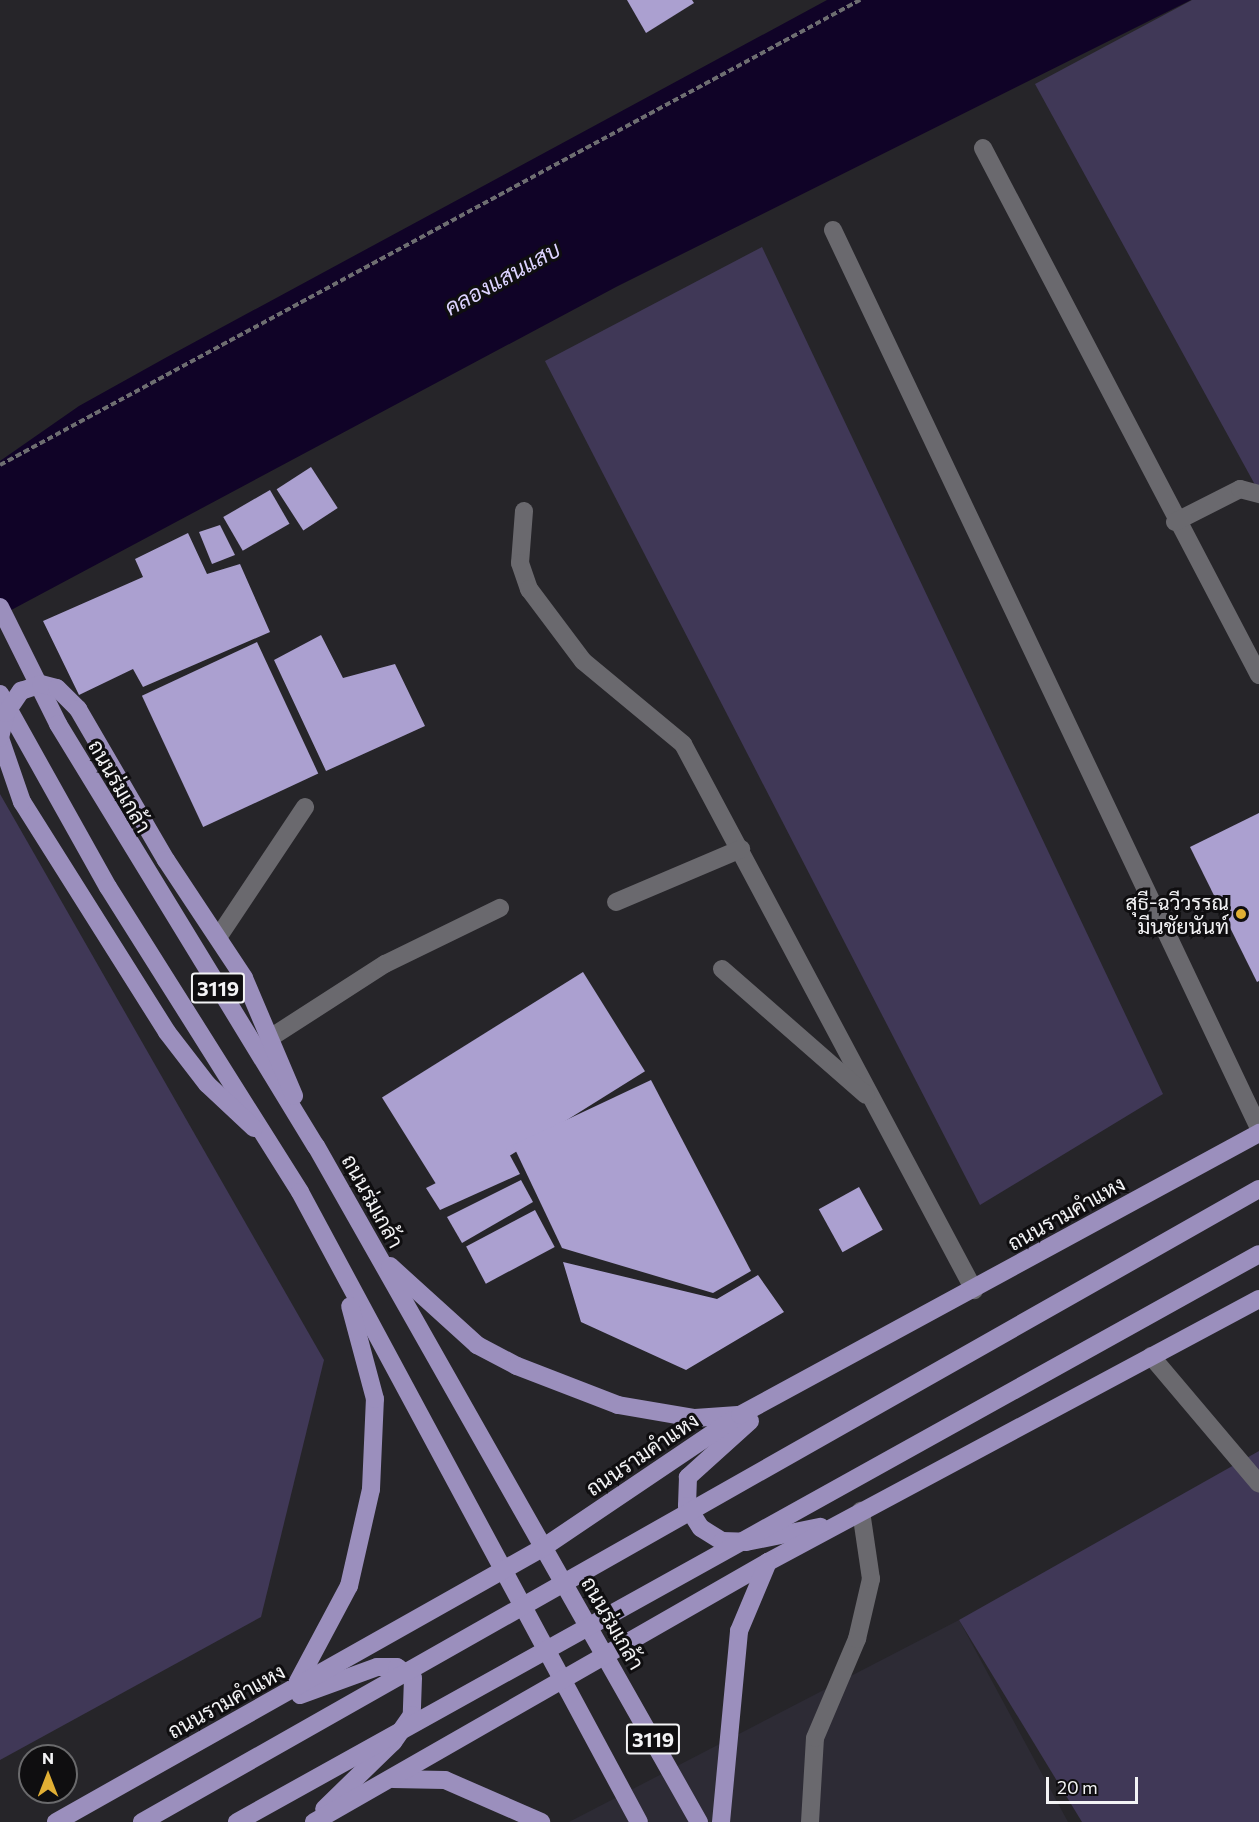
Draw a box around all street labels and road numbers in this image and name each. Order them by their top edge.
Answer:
street label: ถนนร่มเกล้า [83,735,157,837]
road number: 3119 [190,971,246,1005]
street label: ถนนร่มเกล้า [337,1150,409,1252]
street label: ถนนรามคำแหง [1003,1170,1129,1256]
street label: ถนนรามคำแหง [581,1407,703,1501]
street label: ถนนร่มเกล้า [576,1572,650,1674]
street label: ถนนรามคำแหง [163,1658,289,1744]
road number: 3119 [624,1722,682,1756]

